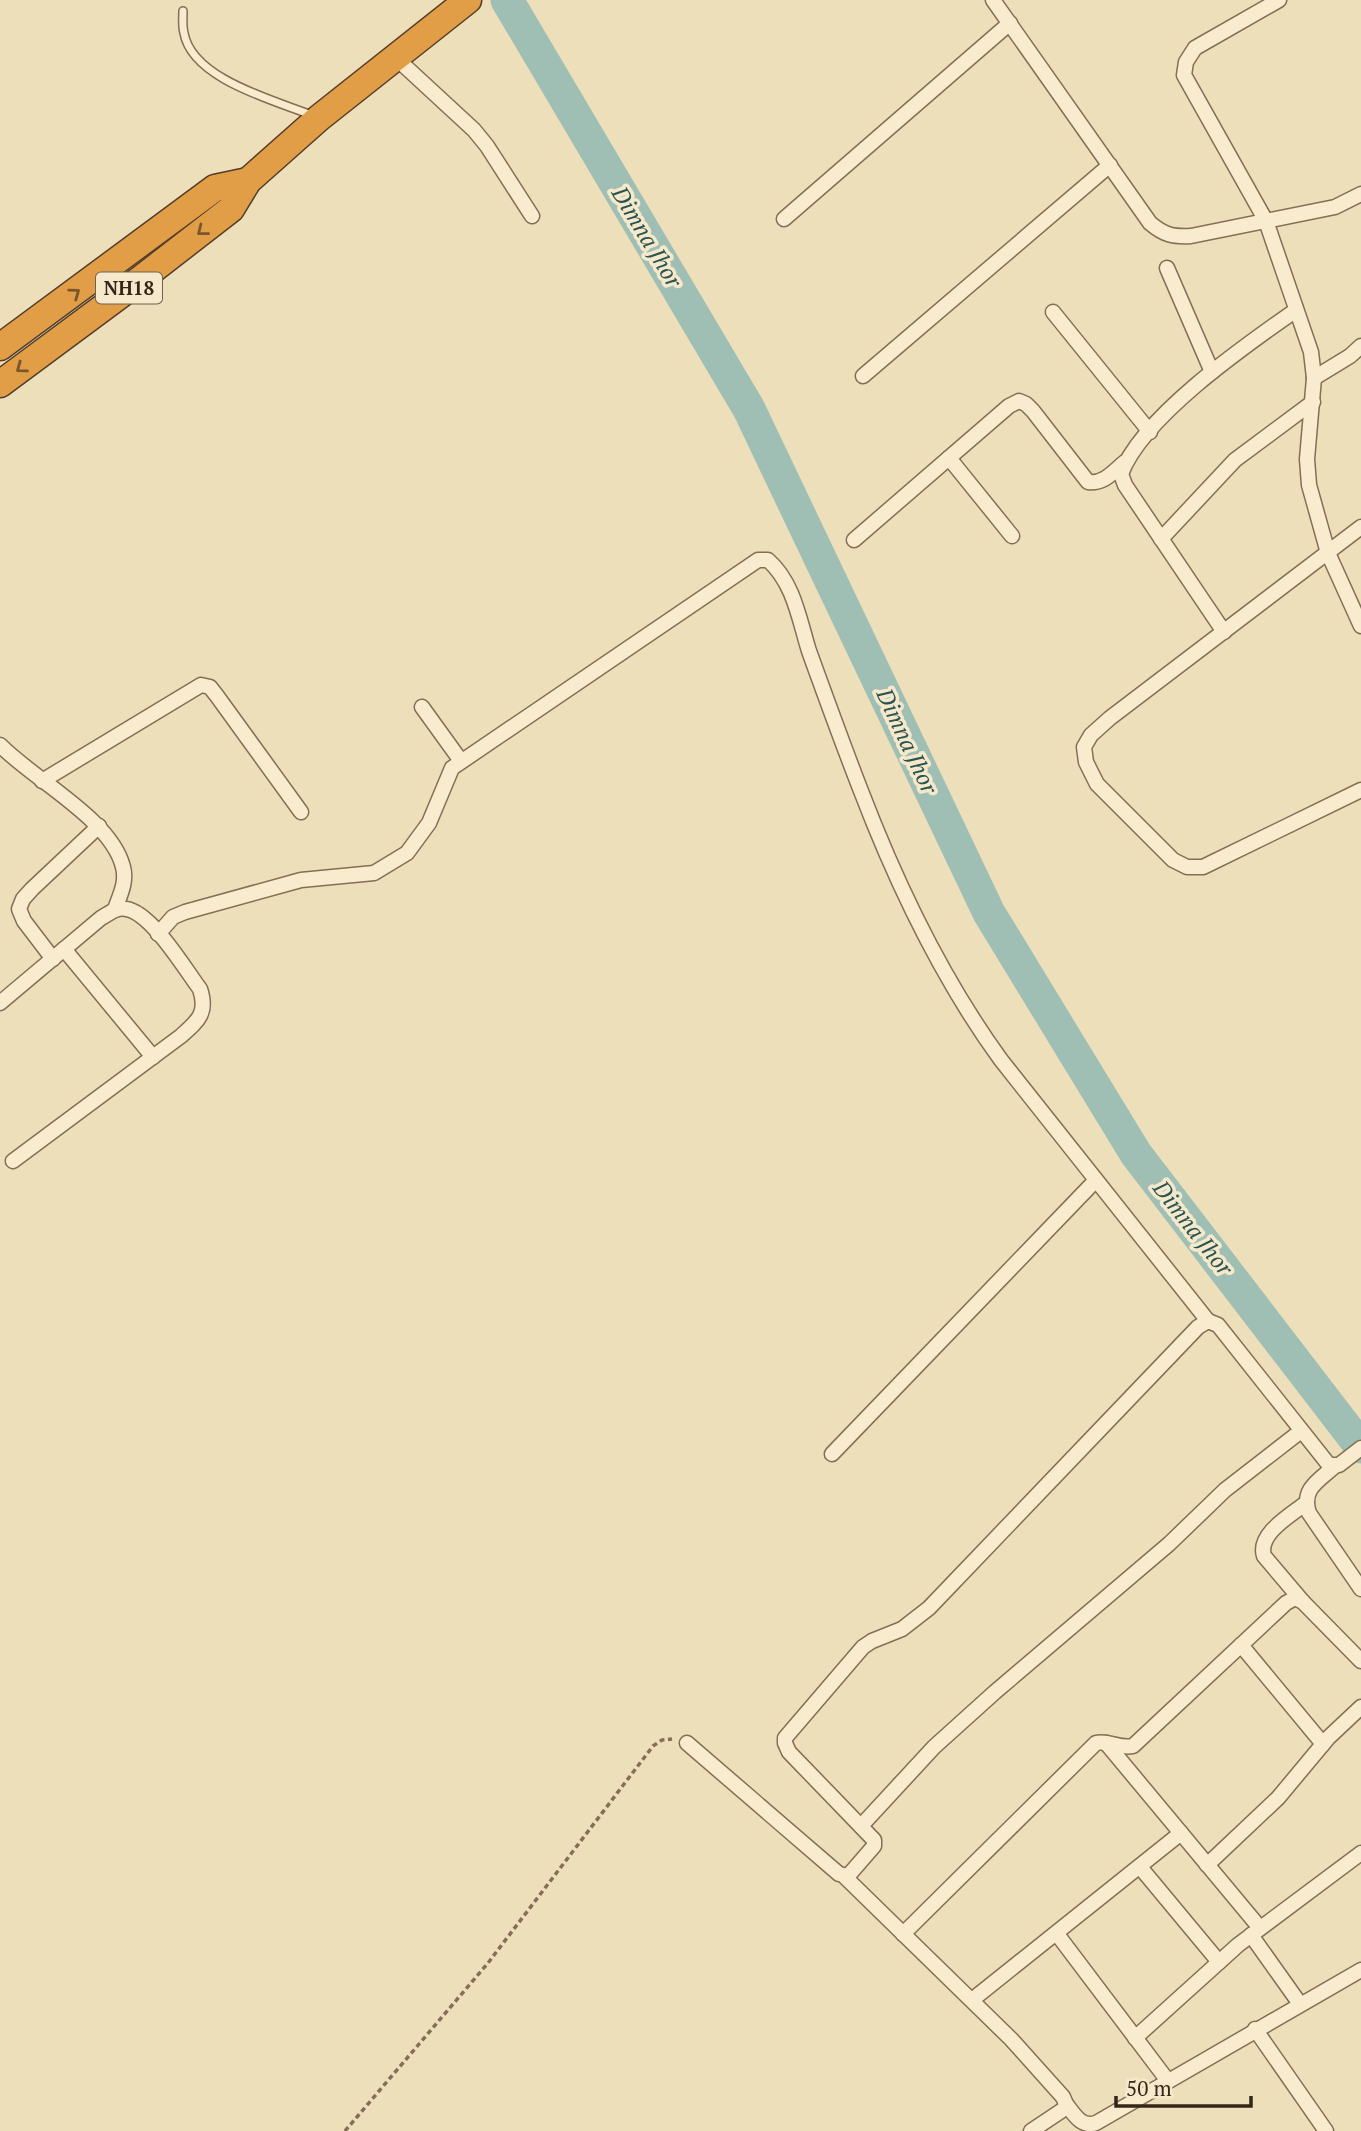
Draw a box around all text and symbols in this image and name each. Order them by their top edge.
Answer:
water label: Dimna Jhor [605,180,690,294]
one-way arrow [198,222,210,235]
road number: NH18 [96,272,162,304]
one-way arrow [67,288,80,301]
one-way arrow [16,360,29,373]
water label: Dimna Jhor [869,682,946,799]
water label: Dimna Jhor [1146,1173,1241,1283]
scale bar [1116,2064,1251,2108]
text: 50 m [1126,2074,1172,2102]

